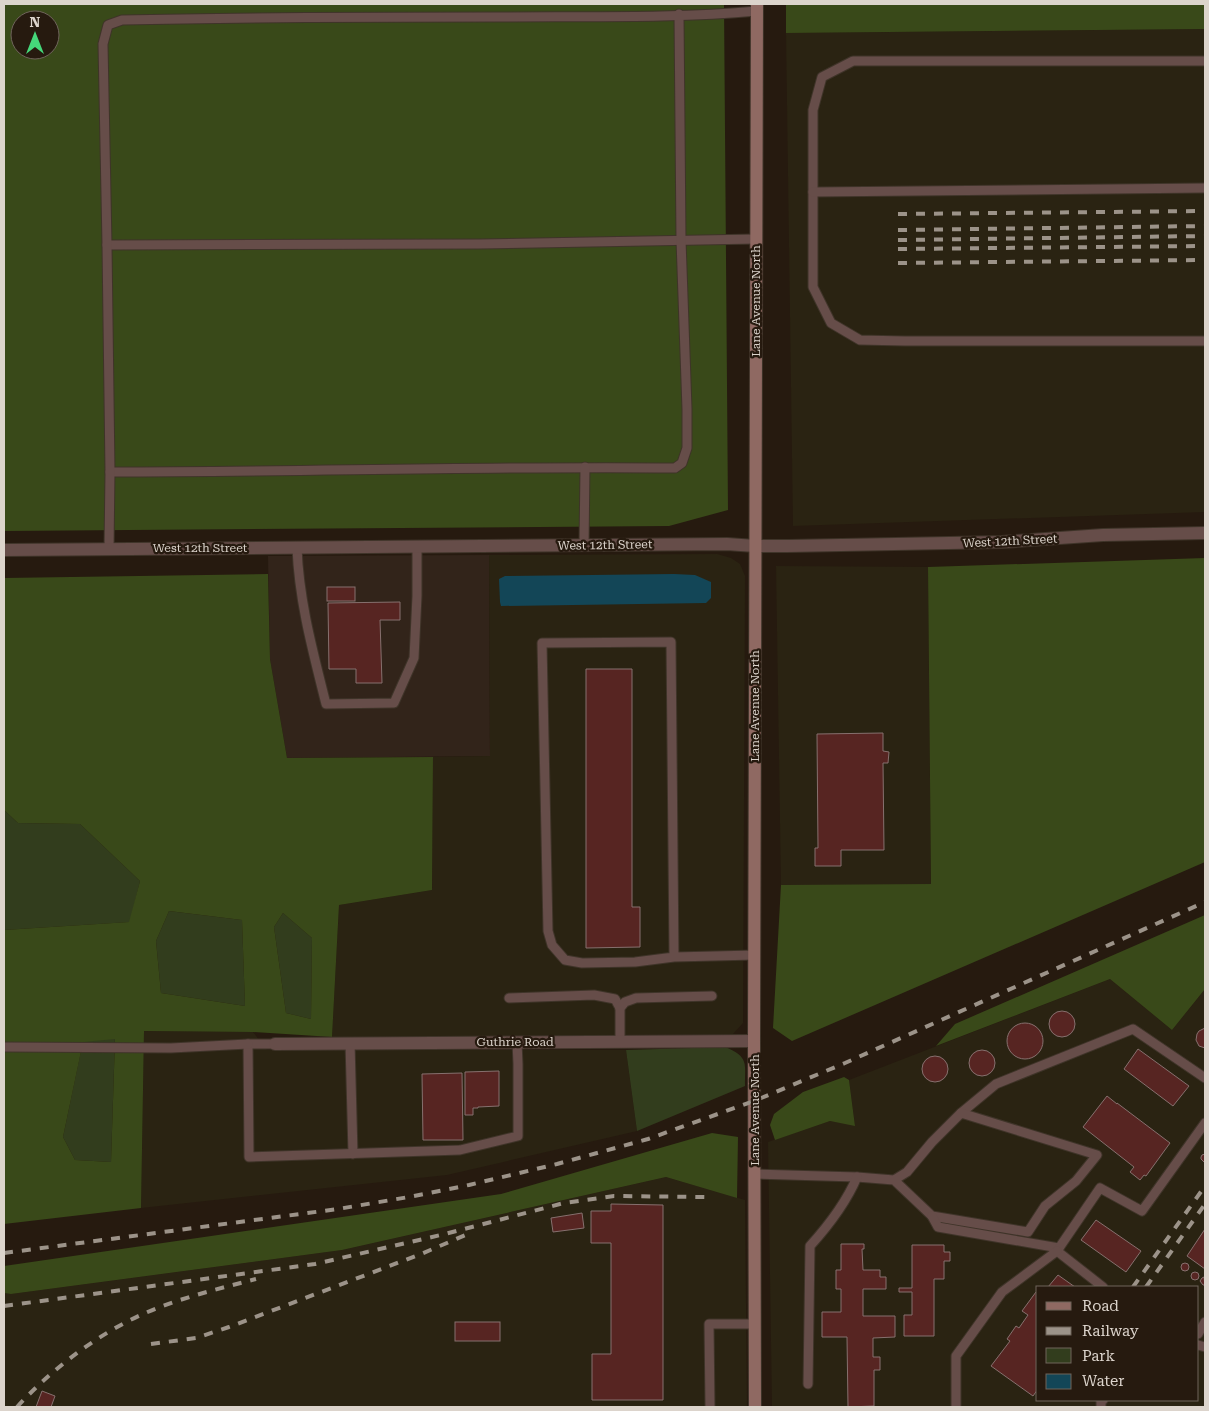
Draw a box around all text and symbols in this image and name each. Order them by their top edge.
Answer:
north arrow [10,10,60,60]
text: N [30,14,41,30]
street label: Lane Avenue North [749,245,763,357]
street label: West 12th Street [962,532,1058,550]
street label: West 12th Street [558,537,653,553]
street label: West 12th Street [153,541,248,555]
street label: Lane Avenue North [748,650,762,762]
street label: Guthrie Road [476,1035,554,1049]
street label: Lane Avenue North [748,1054,762,1166]
legend [1036,1286,1199,1401]
text: Road [1082,1297,1119,1315]
text: Railway [1082,1322,1139,1340]
text: Park [1082,1347,1116,1365]
text: Water [1082,1372,1124,1390]

